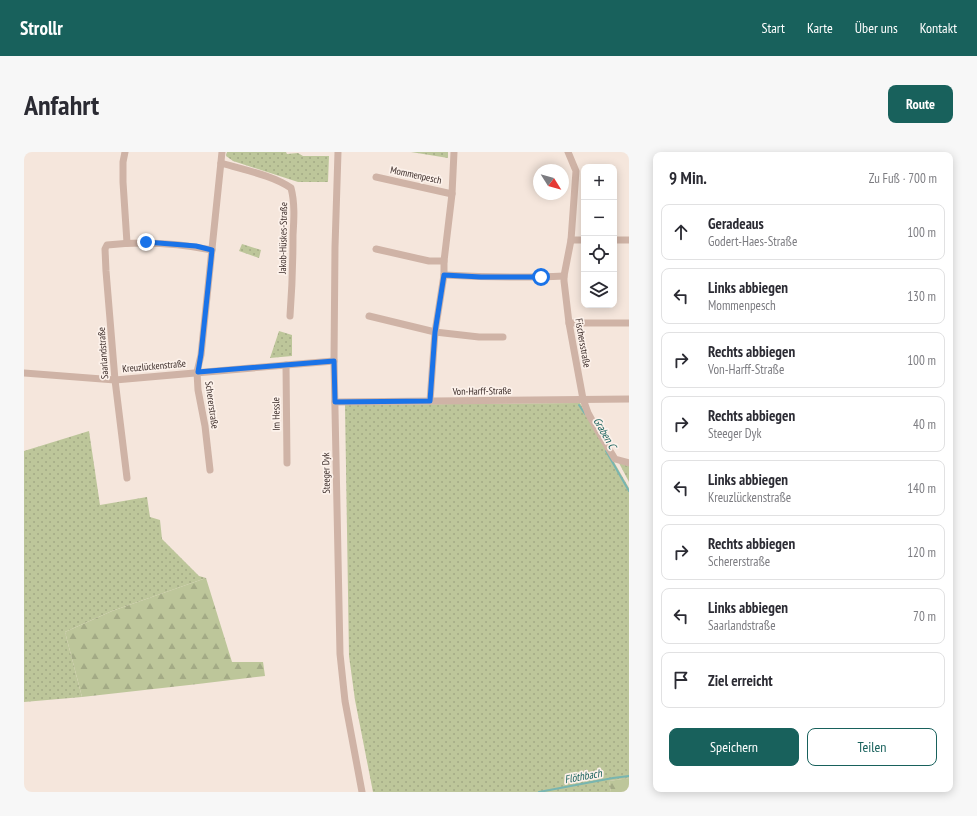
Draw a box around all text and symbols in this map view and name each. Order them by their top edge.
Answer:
text: Strollr [20,16,63,40]
text: Start [761,19,785,37]
text: Karte [807,19,833,37]
text: Über uns [855,19,898,37]
text: Kontakt [920,19,957,37]
button: Route [888,85,953,123]
text: Anfahrt [24,86,99,123]
street label: Mommenpesch [389,163,443,187]
north arrow [533,164,569,200]
map controls [581,164,617,308]
button: + [581,164,617,200]
text: 9 Min. [669,167,707,189]
text: Zu Fuß · 700 m [869,170,937,187]
button: − [581,200,617,236]
street label: Jakob-Hüskes-Straße [276,202,290,275]
text: Geradeaus [708,214,764,233]
icon: ahead [670,221,692,243]
text: 100 m [907,224,936,241]
route end [137,233,155,251]
text: Godert-Haes-Straße [708,233,797,250]
button: locate [581,236,617,272]
route start [532,268,550,286]
button: layers [581,272,617,308]
text: Links abbiegen [708,278,788,297]
icon: left [670,285,692,307]
text: 130 m [907,288,936,305]
text: Mommenpesch [708,297,776,314]
street label: Fischersstraße [572,317,594,369]
street label: Saarlandstraße [95,327,111,379]
text: Rechts abbiegen [708,342,795,361]
icon: right [670,349,692,371]
text: 100 m [907,352,936,369]
street label: Kreuzlückenstraße [122,357,186,375]
text: Von-Harff-Straße [708,361,784,378]
street label: Schererstraße [202,380,222,430]
street label: Von-Harff-Straße [452,384,511,398]
street label: Im Hessle [269,397,283,431]
text: Rechts abbiegen [708,406,795,425]
icon: right [670,413,692,435]
water label: Graben C [590,415,621,453]
text: 40 m [913,416,936,433]
text: Steeger Dyk [708,425,761,442]
street label: Steeger Dyk [319,452,333,494]
text: Links abbiegen [708,470,788,489]
icon: left [670,477,692,499]
text: 140 m [907,480,936,497]
text: Kreuzlückenstraße [708,489,791,506]
text: Rechts abbiegen [708,534,795,553]
icon: right [670,541,692,563]
text: 120 m [907,544,936,561]
text: Schererstraße [708,553,770,570]
text: Links abbiegen [708,598,788,617]
icon: left [670,605,692,627]
text: 70 m [913,608,936,625]
text: Saarlandstraße [708,617,776,634]
icon: arrive [670,669,692,691]
text: Ziel erreicht [708,671,773,690]
button: Speichern [669,728,799,766]
button: Teilen [807,728,937,766]
water label: Flöthbach [563,766,604,786]

